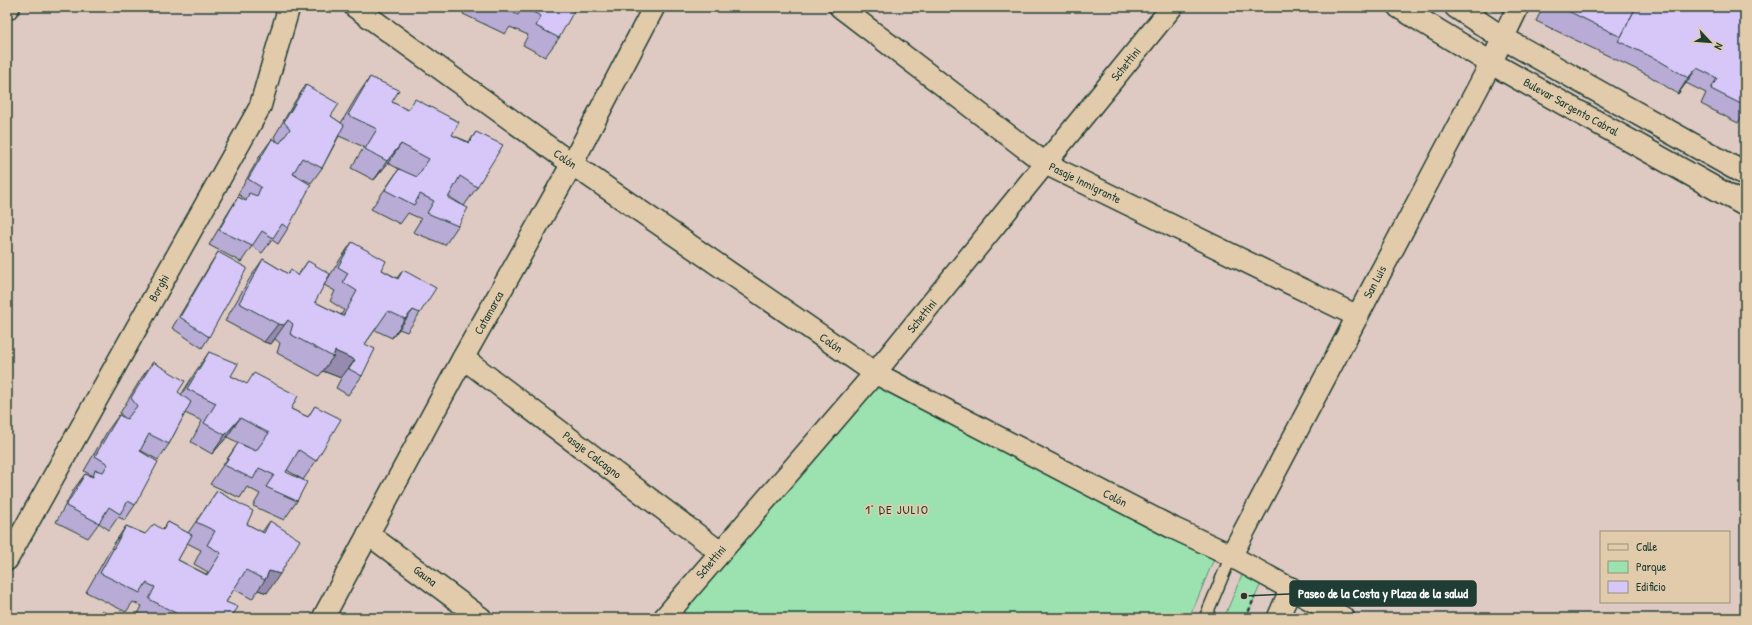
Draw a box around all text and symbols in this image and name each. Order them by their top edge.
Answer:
north arrow [1690,22,1730,62]
text: N [1711,41,1727,52]
street label: Schettini [1107,43,1145,84]
street label: Bulevar Sargento Cabral [1521,73,1623,140]
street label: Colón [550,144,580,173]
street label: Pasaje Inmigrante [1046,158,1124,207]
street label: San Luis [1359,262,1390,301]
street label: Borghi [144,271,173,304]
street label: Catamarca [470,288,508,337]
street label: Schettini [903,295,941,336]
street label: Colón [816,328,846,357]
street label: Pasaje Calcagno [559,427,625,482]
street label: Colón [1100,484,1130,511]
district label: 1° DE JULIO [865,500,929,518]
legend [1600,531,1730,603]
text: Calle [1636,538,1657,555]
street label: Schettini [692,541,730,582]
text: Parque [1636,558,1666,575]
street label: Gauna [410,561,441,590]
text: Edificio [1636,578,1666,595]
callout: Paseo de la Costa y Plaza de la salud [1290,581,1476,606]
text: Paseo de la Costa y Plaza de la salud [1298,584,1469,603]

